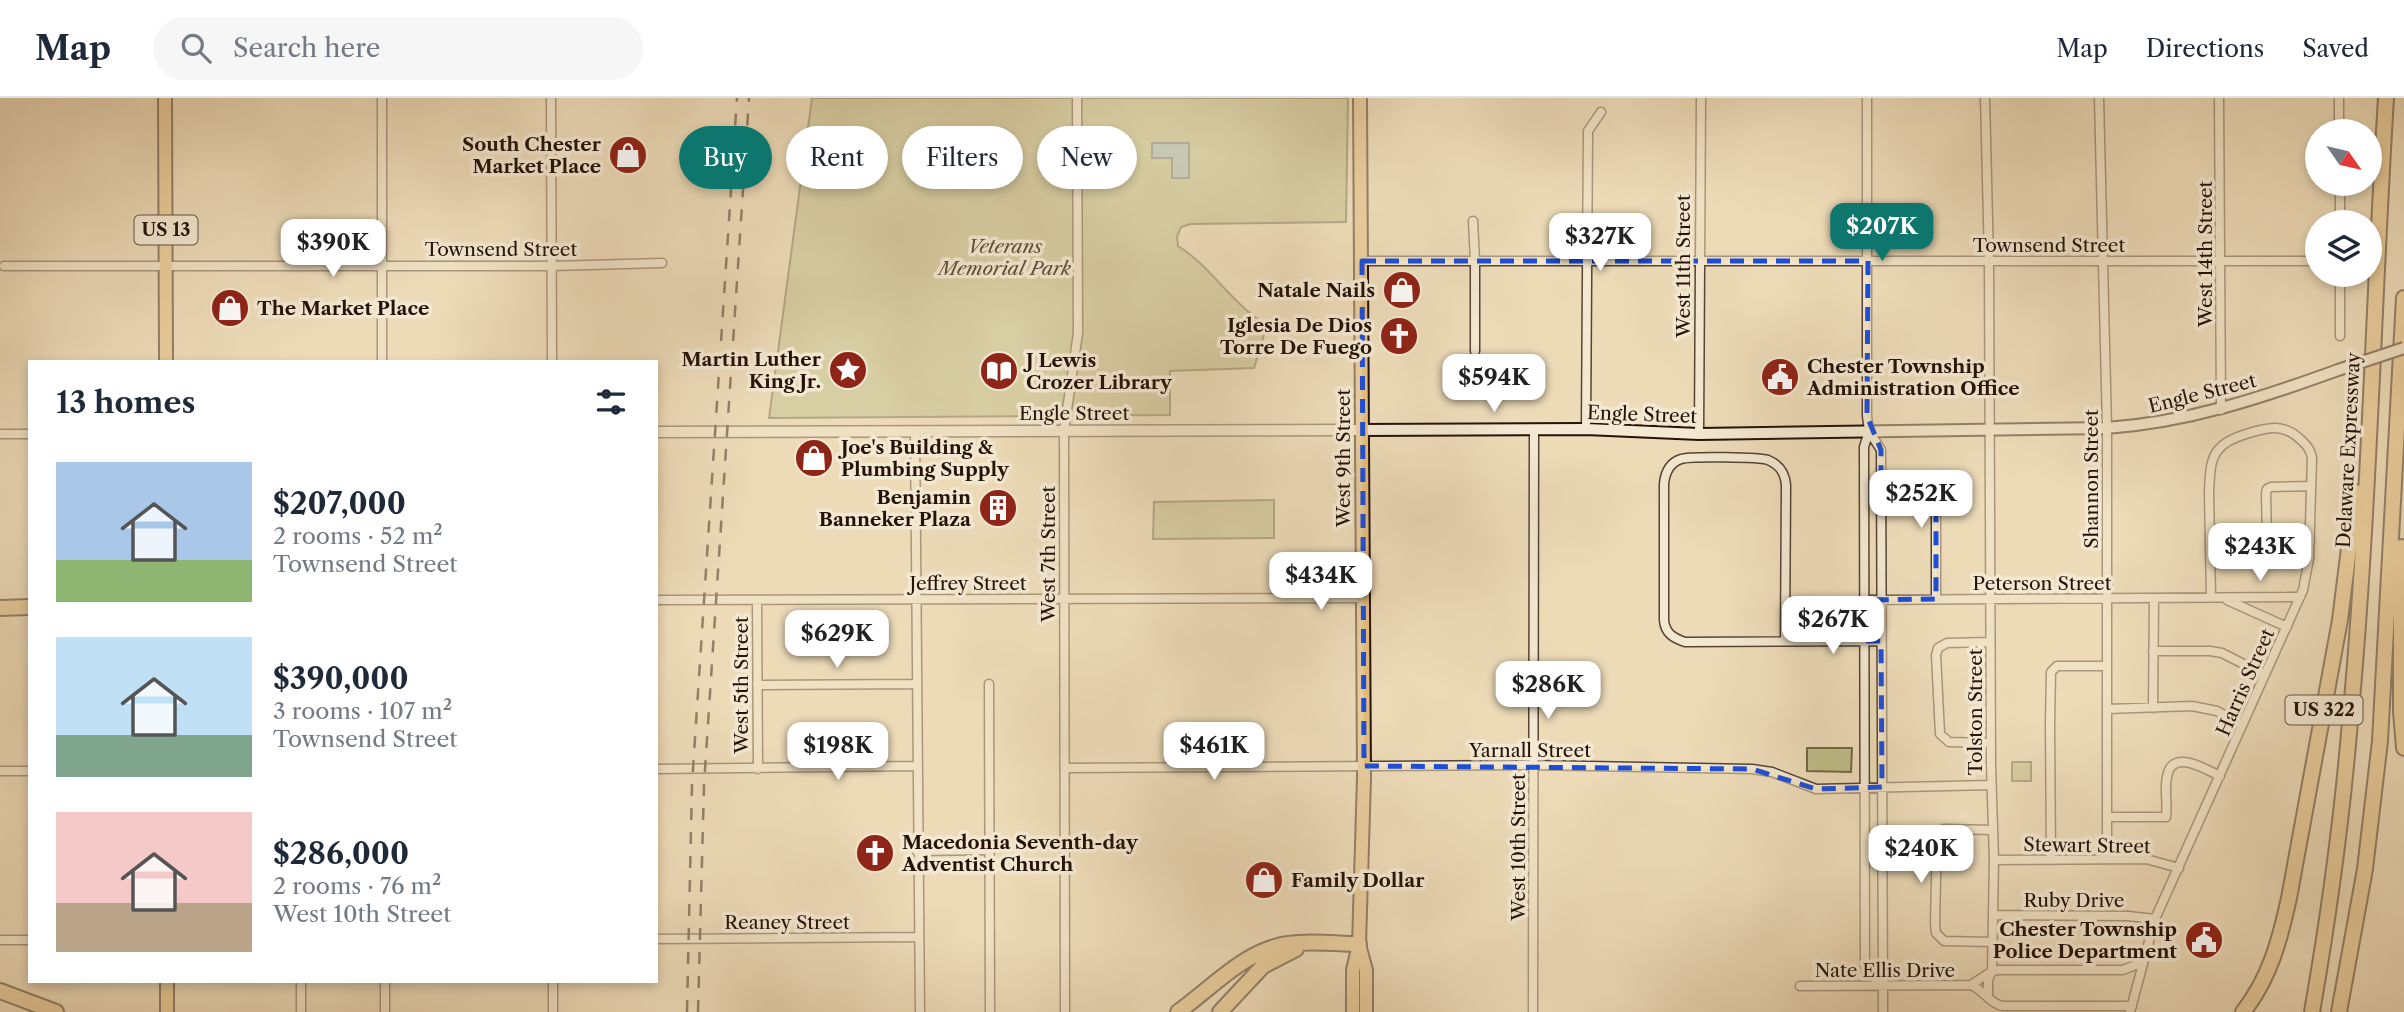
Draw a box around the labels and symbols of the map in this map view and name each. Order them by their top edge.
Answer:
north arrow [2305,119,2382,196]
place label: South Chester Market Place [462,133,602,178]
shop icon: South Chester Market Place [607,134,649,176]
street label: West 14th Street [2194,181,2217,328]
street label: West 11th Street [1672,194,1695,339]
pin: $207K [1833,204,1931,263]
pin: $327K [1551,214,1649,273]
road number: US 13 [134,216,198,244]
pin: $390K [284,220,382,279]
street label: Townsend Street [1973,234,2125,257]
park label: Veterans Memorial Park [937,235,1071,280]
street label: Townsend Street [425,238,577,261]
shop icon: Natale Nails [1381,269,1423,311]
place label: Natale Nails [1257,279,1375,302]
shop icon: The Market Place [209,287,251,329]
place label: The Market Place [257,297,429,320]
place label: Iglesia De Dios Torre De Fuego [1220,314,1372,359]
church icon: Iglesia De Dios Torre De Fuego [1378,315,1420,357]
place label: Martin Luther King Jr. [681,348,822,393]
place icon: Martin Luther King Jr. [827,349,869,391]
place label: J Lewis Crozer Library [1023,349,1173,394]
library icon: J Lewis Crozer Library [978,350,1020,392]
street label: Delaware Expressway [2332,351,2365,548]
pin: $594K [1445,354,1543,414]
place label: Chester Township Administration Office [1806,355,2020,400]
public building icon: Chester Township Administration Office [1759,356,1801,398]
street label: Engle Street [2146,369,2259,418]
street label: West 9th Street [1332,389,1355,528]
street label: Engle Street [1587,401,1698,428]
street label: Engle Street [1019,402,1129,425]
street label: Shannon Street [2080,409,2103,549]
place label: Joe's Building & Plumbing Supply [838,436,1010,481]
shop icon: Joe's Building & Plumbing Supply [793,437,835,479]
pin: $252K [1872,470,1970,530]
street label: West 7th Street [1037,485,1060,623]
place label: Benjamin Banneker Plaza [819,486,972,531]
building icon: Benjamin Banneker Plaza [977,487,1019,529]
pin: $243K [2211,524,2309,583]
pin: $434K [1272,552,1370,612]
street label: Jeffrey Street [906,572,1027,595]
street label: Peterson Street [1973,572,2112,595]
pin: $267K [1784,596,1882,656]
pin: $629K [788,610,886,670]
street label: West 5th Street [730,616,753,755]
street label: Harris Street [2212,625,2279,739]
street label: Tolston Street [1964,648,1987,776]
pin: $286K [1499,662,1597,721]
road number: US 322 [2286,696,2362,724]
pin: $198K [789,722,887,782]
pin: $461K [1165,722,1263,782]
street label: Yarnall Street [1468,739,1591,762]
street label: West 10th Street [1507,773,1530,922]
pin: $240K [1872,826,1970,885]
place label: Macedonia Seventh-day Adventist Church [901,831,1139,876]
church icon: Macedonia Seventh-day Adventist Church [854,832,896,874]
street label: Stewart Street [2023,833,2151,858]
shop icon: Family Dollar [1243,859,1285,901]
place label: Family Dollar [1291,869,1425,892]
street label: Ruby Drive [2023,889,2125,912]
street label: Reaney Street [724,911,850,934]
place label: Chester Township Police Department [1993,918,2177,963]
public building icon: Chester Township Police Department [2183,919,2225,961]
street label: Nate Ellis Drive [1815,959,1955,982]

